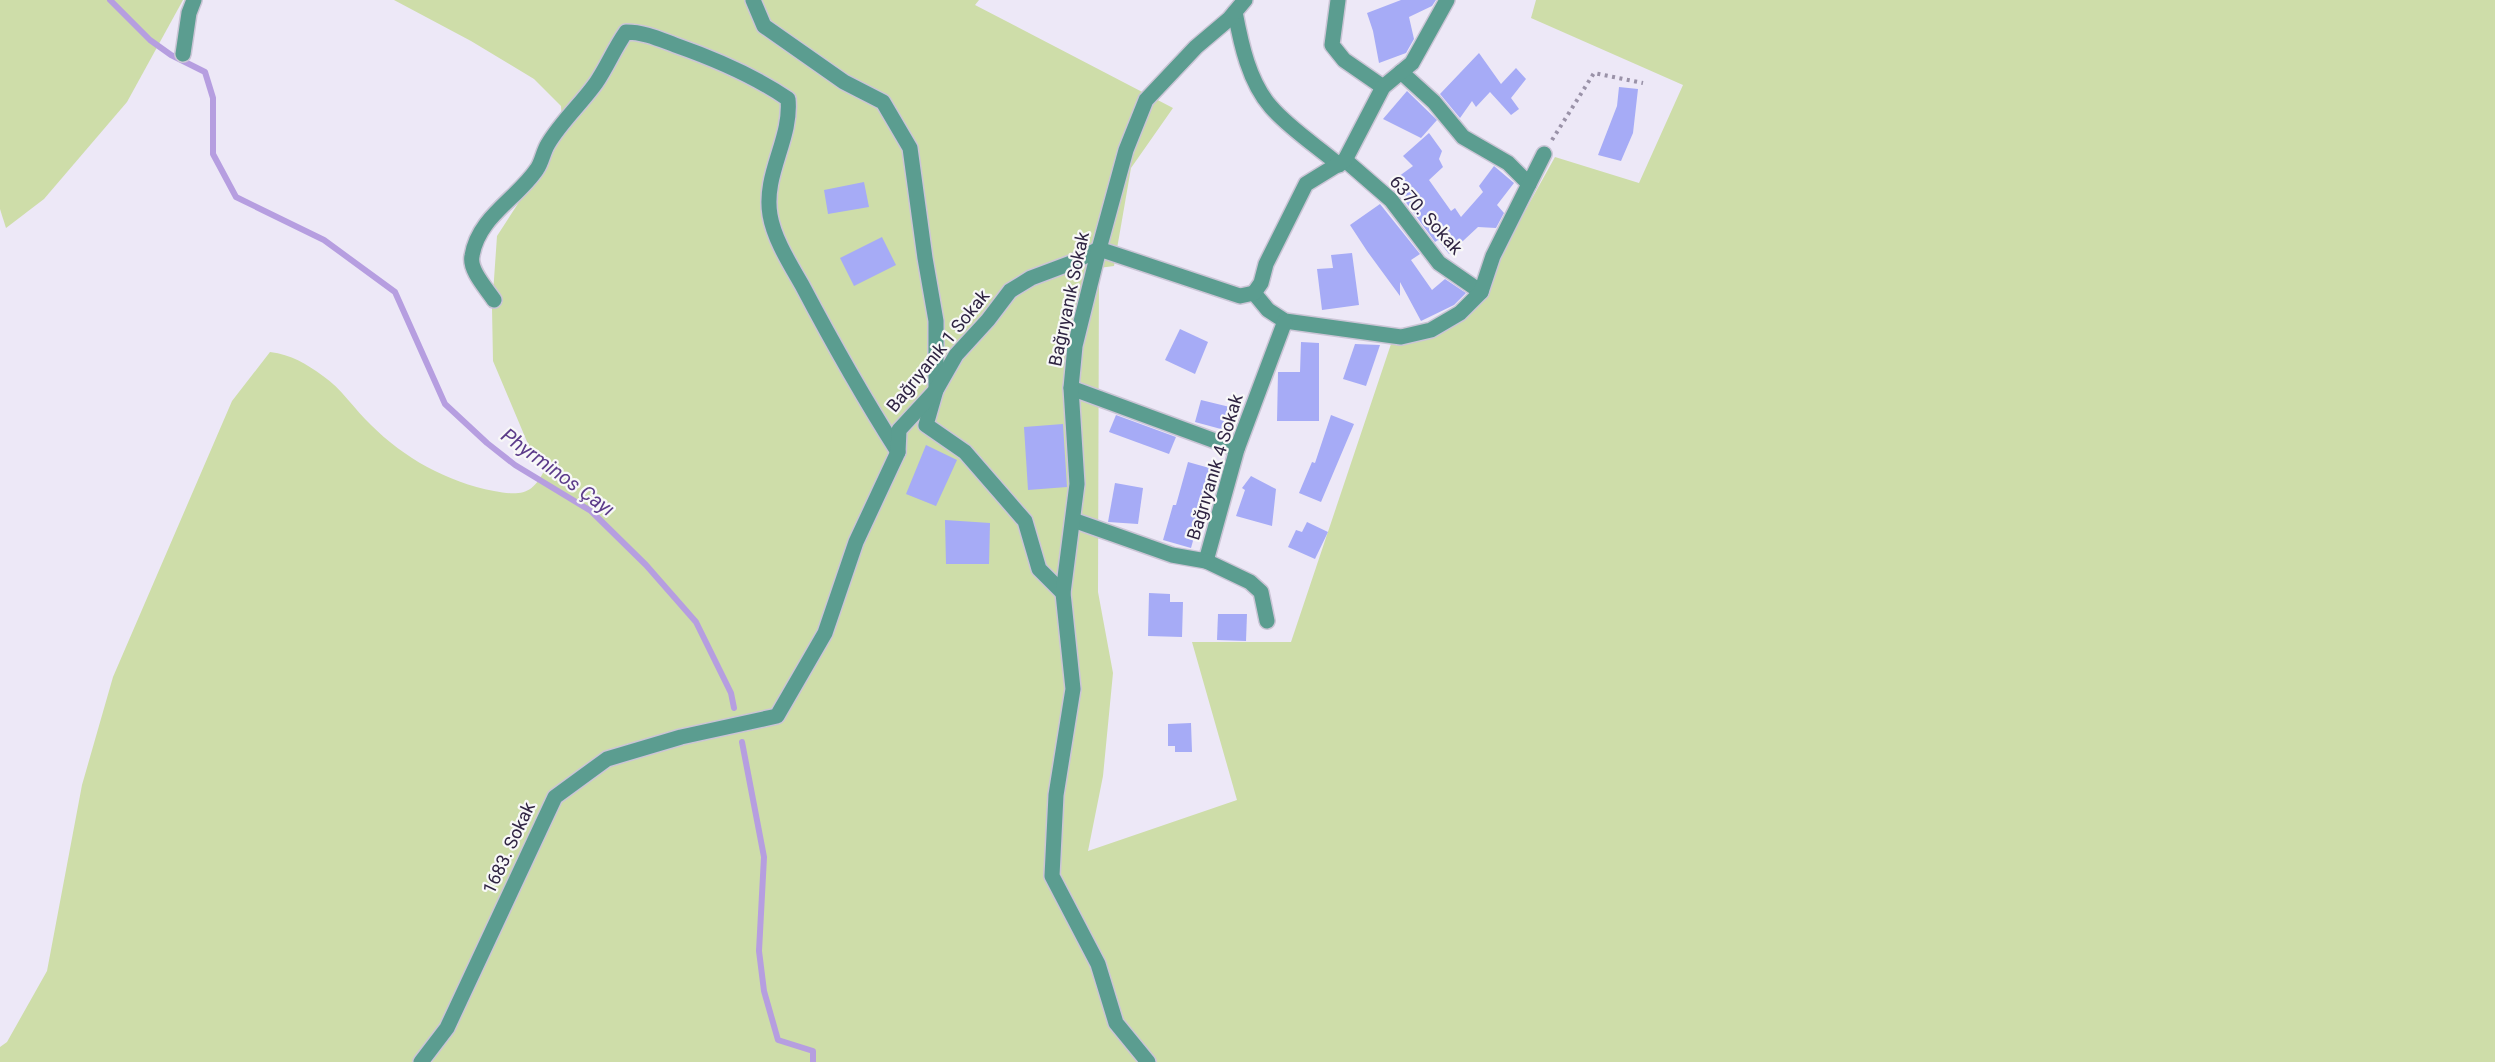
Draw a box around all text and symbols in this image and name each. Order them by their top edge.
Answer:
street label: 6370. Sokak [1386,171,1468,259]
street label: Bağrıyanık Sokak [1044,229,1093,368]
street label: Bağrıyanık 1 Sokak [882,285,994,416]
street label: Bağrıyanık 4 Sokak [1182,391,1247,542]
water label: Phyrminos Çayı [497,423,619,521]
street label: 1683. Sokak [478,798,539,897]

